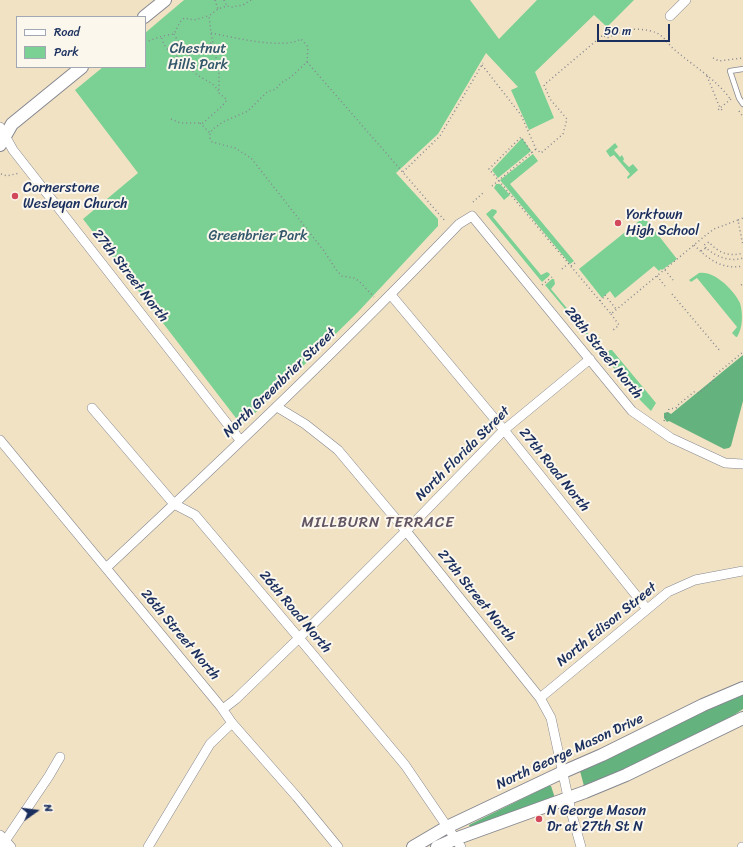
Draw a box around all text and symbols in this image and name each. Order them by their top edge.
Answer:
legend [16,16,146,68]
scale bar [599,16,672,42]
text: 50 m [604,20,631,42]
text: Road [54,21,80,43]
text: Park [54,41,79,63]
park label: Chestnut Hills Park [168,41,228,74]
place label: Cornerstone Wesleyan Church [23,180,128,212]
marker: Cornerstone Wesleyan Church [10,191,20,201]
place label: Yorktown High School [626,207,699,240]
marker: Yorktown High School [613,218,623,228]
street label: 27th Street North [88,226,172,326]
park label: Greenbrier Park [209,228,307,244]
street label: 28th Street North [561,303,645,403]
street label: North Greenbrier Street [220,325,340,441]
street label: North Florida Street [412,403,514,505]
street label: 27th Road North [515,425,593,515]
district label: MILLBURN TERRACE [301,514,455,532]
street label: 27th Street North [434,547,518,645]
street label: 26th Road North [256,567,334,657]
street label: North Edison Street [553,579,661,671]
street label: 26th Street North [137,586,223,684]
street label: North George Mason Drive [494,710,646,794]
north arrow [16,791,56,831]
text: N [38,802,58,814]
place label: N George Mason Dr at 27th St N [547,803,646,836]
marker: N George Mason Dr at 27th St N [534,814,544,824]

